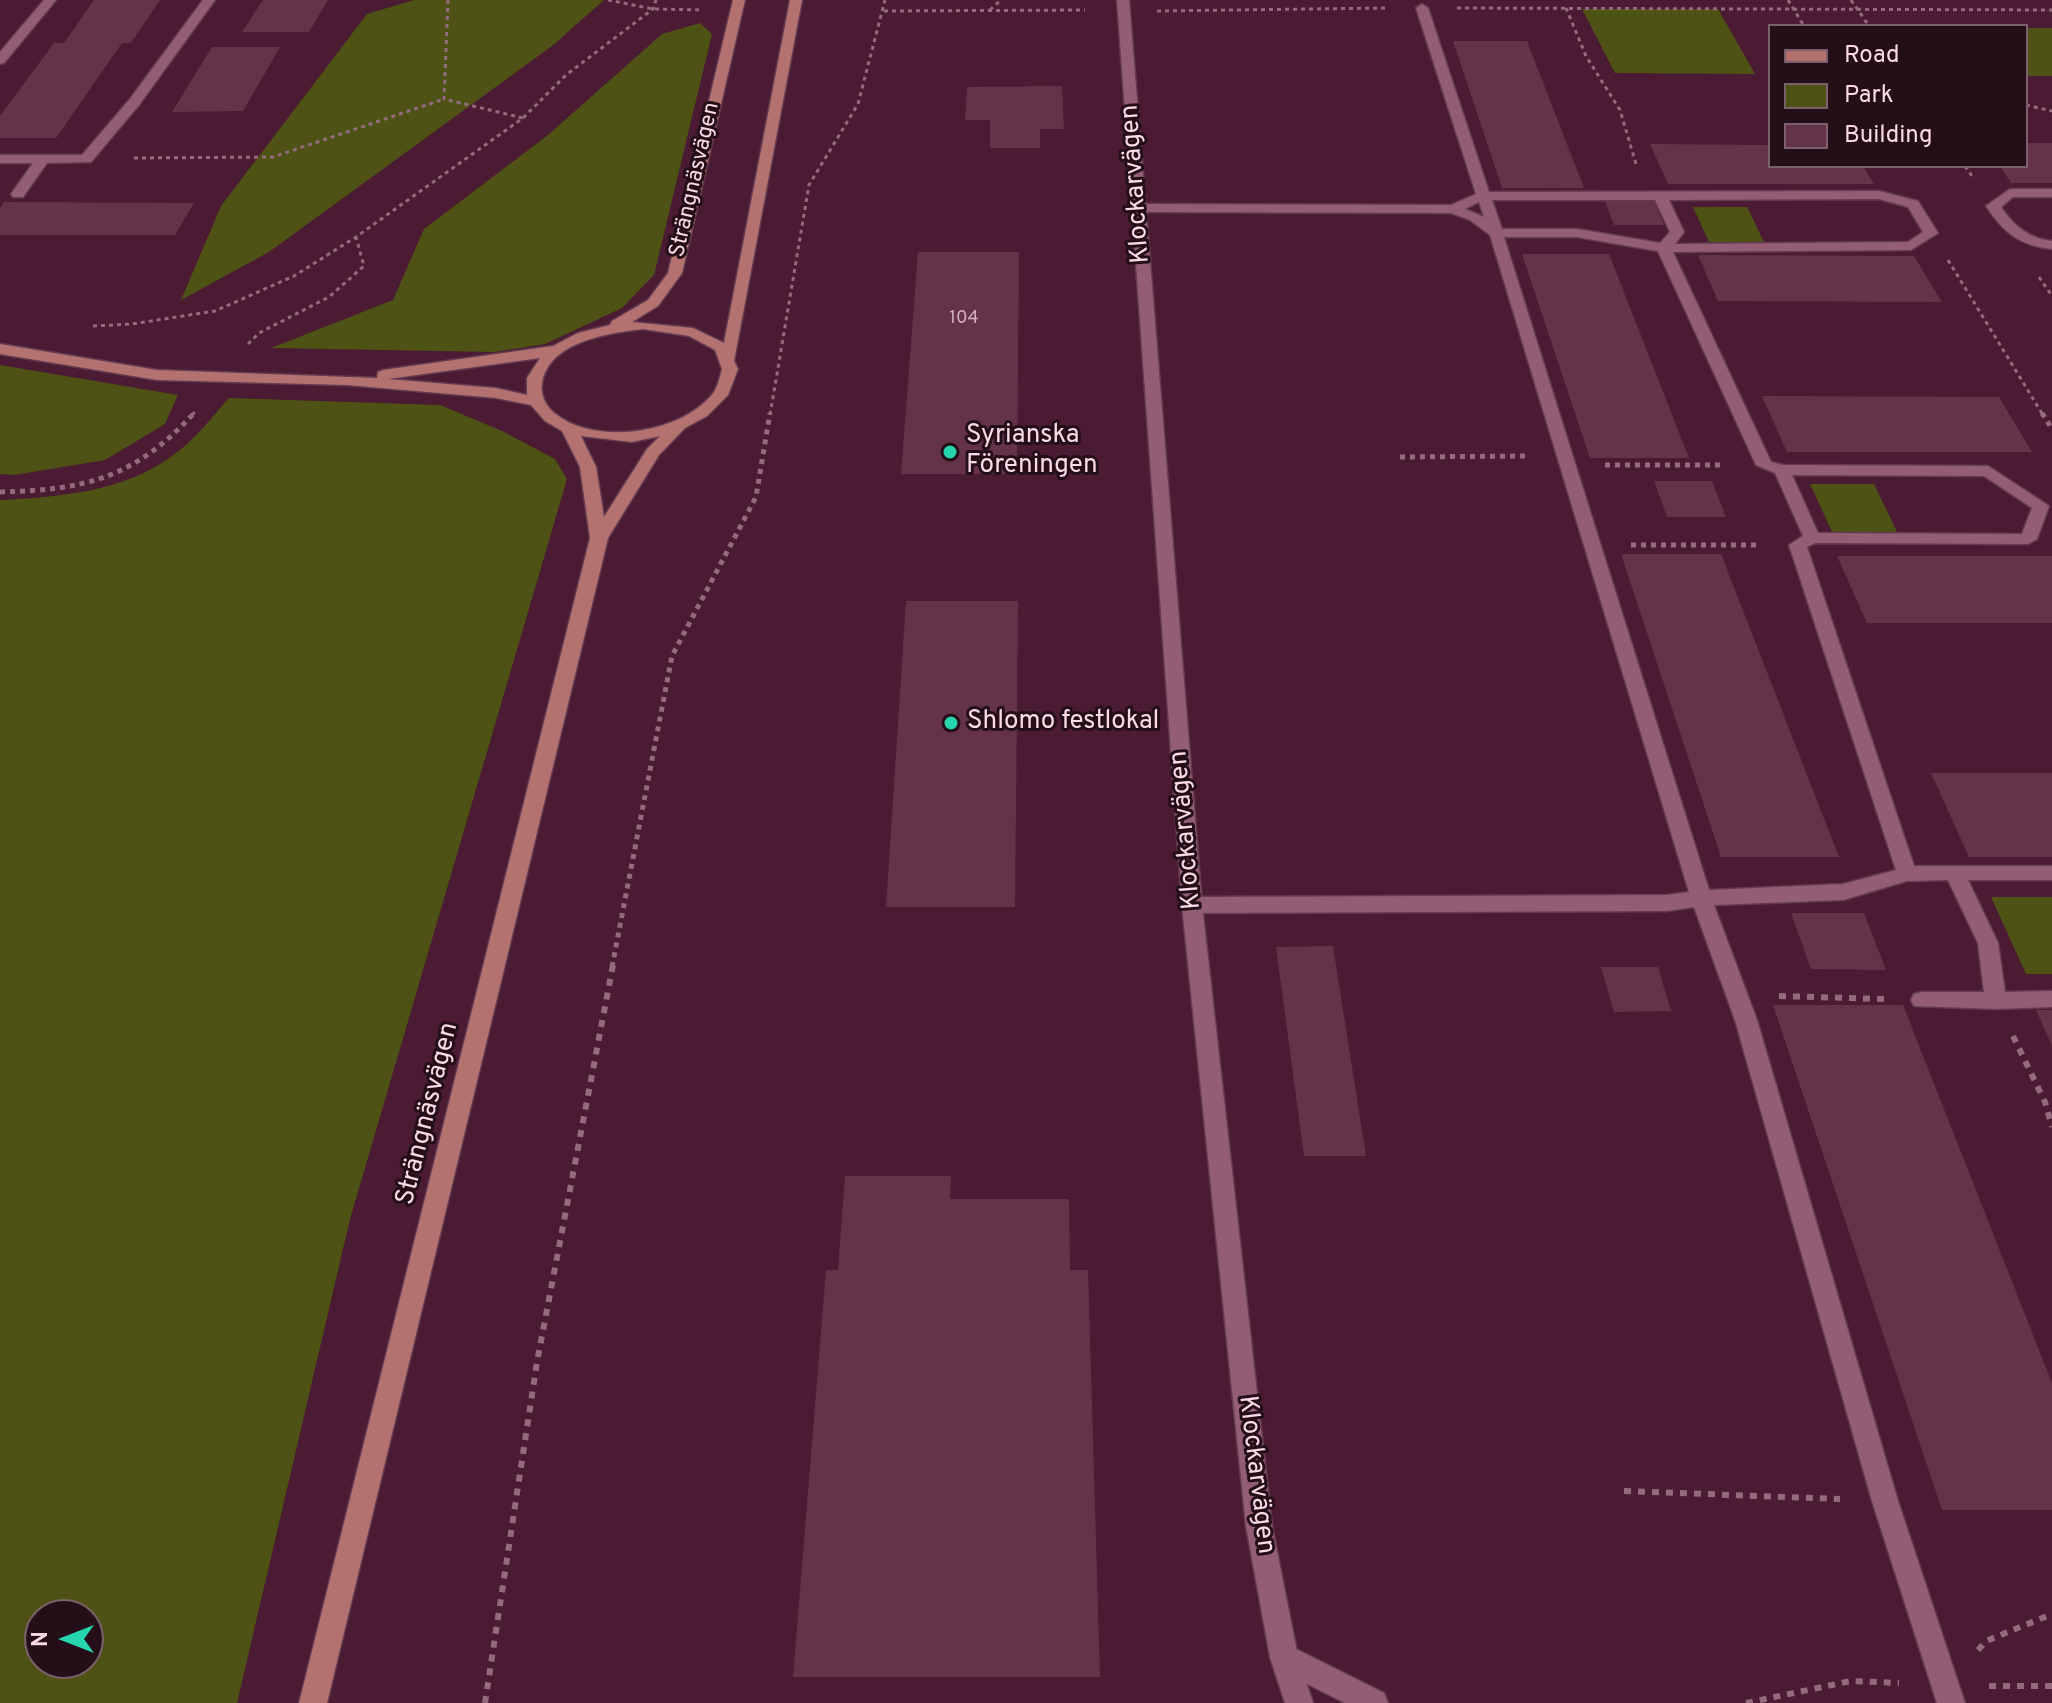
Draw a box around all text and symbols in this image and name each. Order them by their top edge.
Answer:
legend [1768,24,2028,168]
text: Road [1844,41,1900,71]
text: Park [1844,81,1894,111]
street label: Strängnäsvägen [665,100,727,260]
street label: Klockarvägen [1116,103,1158,265]
text: Building [1844,121,1933,151]
house number: 104 [949,308,979,330]
place label: Syrianska Föreningen [966,421,1098,482]
marker: Syrianska Föreningen [941,443,959,461]
place label: Shlomo festlokal [967,707,1159,739]
marker: Shlomo festlokal [942,714,960,732]
street label: Klockarvägen [1165,749,1209,911]
street label: Strängnäsvägen [391,1019,467,1209]
street label: Klockarvägen [1230,1394,1280,1556]
north arrow [24,1599,104,1679]
text: N [28,1631,55,1647]

